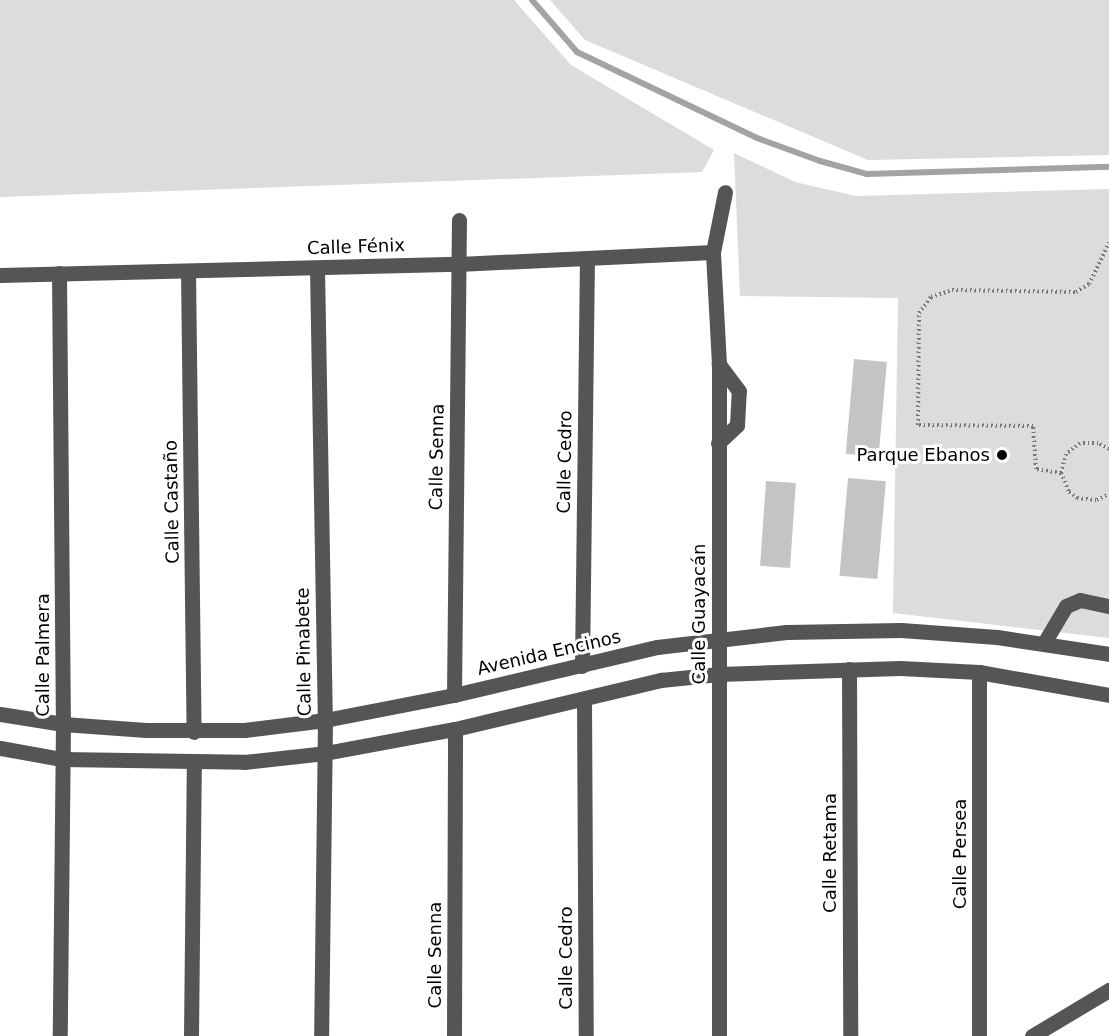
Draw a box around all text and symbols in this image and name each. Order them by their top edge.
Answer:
street label: Calle Fénix [307,234,405,260]
street label: Calle Senna [425,403,449,511]
street label: Calle Cedro [553,410,577,514]
street label: Calle Castaño [160,440,184,564]
place label: Parque Ebanos [857,444,990,466]
marker: Parque Ebanos [995,448,1009,462]
street label: Calle Guayacán [688,544,710,684]
street label: Calle Pinabete [292,587,316,717]
street label: Calle Palmera [32,593,54,717]
street label: Avenida Encinos [475,626,623,680]
street label: Calle Retama [819,793,841,913]
street label: Calle Persea [949,799,971,909]
street label: Calle Senna [424,902,446,1008]
street label: Calle Cedro [555,906,577,1010]

